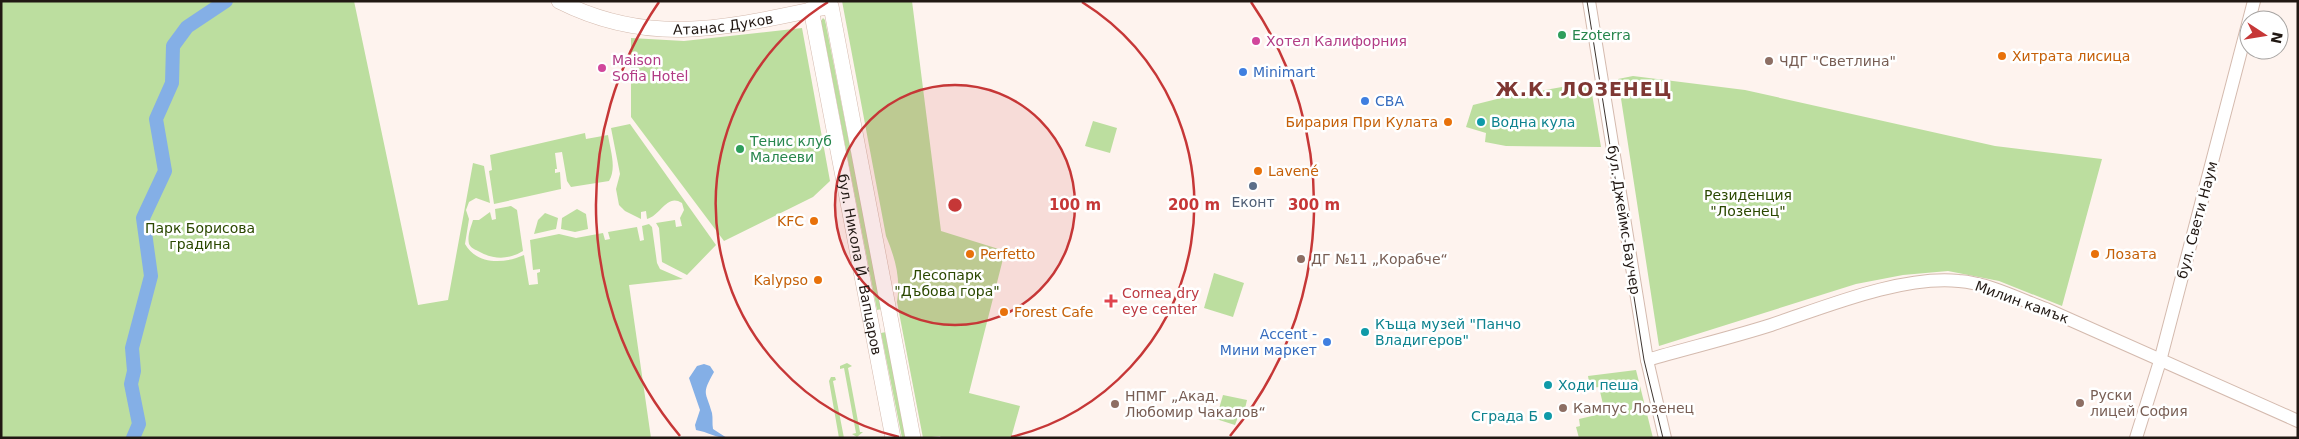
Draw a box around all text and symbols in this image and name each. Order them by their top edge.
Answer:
street label: Атанас Дуков [673,10,774,37]
north arrow [2239,10,2289,60]
place label: Ezoterra [1572,27,1631,43]
marker: Ezoterra [1556,29,1568,41]
text: N [2268,30,2286,45]
place label: Хотел Калифорния [1266,33,1407,49]
marker: Хотел Калифорния [1250,35,1262,47]
place label: Хитрата лисица [2012,48,2130,64]
marker: Хитрата лисица [1996,50,2008,62]
place label: Maison Sofia Hotel [612,52,688,84]
place label: ЧДГ "Светлина" [1779,53,1896,69]
marker: ЧДГ "Светлина" [1763,55,1775,67]
marker: Maison Sofia Hotel [596,62,608,74]
place label: Minimart [1253,64,1316,80]
marker: Minimart [1237,66,1249,78]
district label: Ж.К. ЛОЗЕНЕЦ [1496,78,1672,100]
place label: CBA [1375,93,1404,109]
marker: CBA [1359,95,1371,107]
place label: Бирария При Кулата [1286,114,1438,130]
place label: Водна кула [1491,114,1575,130]
marker: Бирария При Кулата [1442,116,1454,128]
marker: Водна кула [1475,116,1487,128]
place label: Тенис клуб Малееви [749,133,832,165]
marker: Тенис клуб Малееви [734,143,746,155]
street label: бул. Джеймс Баучер [1604,144,1644,296]
street label: бул. Свети Наум [2174,159,2220,281]
place label: Lavené [1268,163,1319,179]
marker: Lavené [1252,165,1264,177]
street label: бул. Никола Й. Вапцаров [835,172,885,356]
marker: Еконт [1247,180,1259,192]
park label: Резиденция "Лозенец" [1704,187,1792,219]
place label: Еконт [1231,194,1275,210]
centre of rings [946,196,964,214]
text: 100 m [1049,196,1101,214]
text: 200 m [1168,196,1220,214]
text: 300 m [1288,196,1340,214]
place label: KFC [777,213,804,229]
marker: KFC [808,215,820,227]
park label: Парк Борисова градина [145,220,255,252]
place label: Perfetto [980,246,1035,262]
place label: Лозата [2105,246,2157,262]
marker: Perfetto [964,248,976,260]
marker: Лозата [2089,248,2101,260]
place label: ДГ №11 „Корабче“ [1311,251,1448,267]
marker: ДГ №11 „Корабче“ [1295,253,1307,265]
park label: Лесопарк "Дъбова гора" [894,267,1000,299]
place label: Kalypso [754,272,808,288]
marker: Kalypso [812,274,824,286]
street label: Милин камък [1973,278,2071,326]
place label: Cornea dry eye center [1122,285,1199,317]
marker: Cornea dry eye center [1104,294,1118,308]
place label: Forest Cafe [1014,304,1093,320]
marker: Forest Cafe [998,306,1010,318]
place label: Къща музей "Панчо Владигеров" [1375,316,1521,348]
place label: Accent - Мини маркет [1220,326,1317,358]
marker: Къща музей "Панчо Владигеров" [1359,326,1371,338]
marker: Accent - Мини маркет [1321,336,1333,348]
place label: Ходи пеша [1558,377,1639,393]
marker: Ходи пеша [1542,379,1554,391]
place label: Руски лицей София [2090,387,2188,419]
place label: НПМГ „Акад. Любомир Чакалов“ [1125,388,1266,420]
marker: Руски лицей София [2074,397,2086,409]
marker: НПМГ „Акад. Любомир Чакалов“ [1109,398,1121,410]
place label: Кампус Лозенец [1573,400,1694,416]
marker: Кампус Лозенец [1557,402,1569,414]
place label: Сграда Б [1471,408,1538,424]
marker: Сграда Б [1542,410,1554,422]

